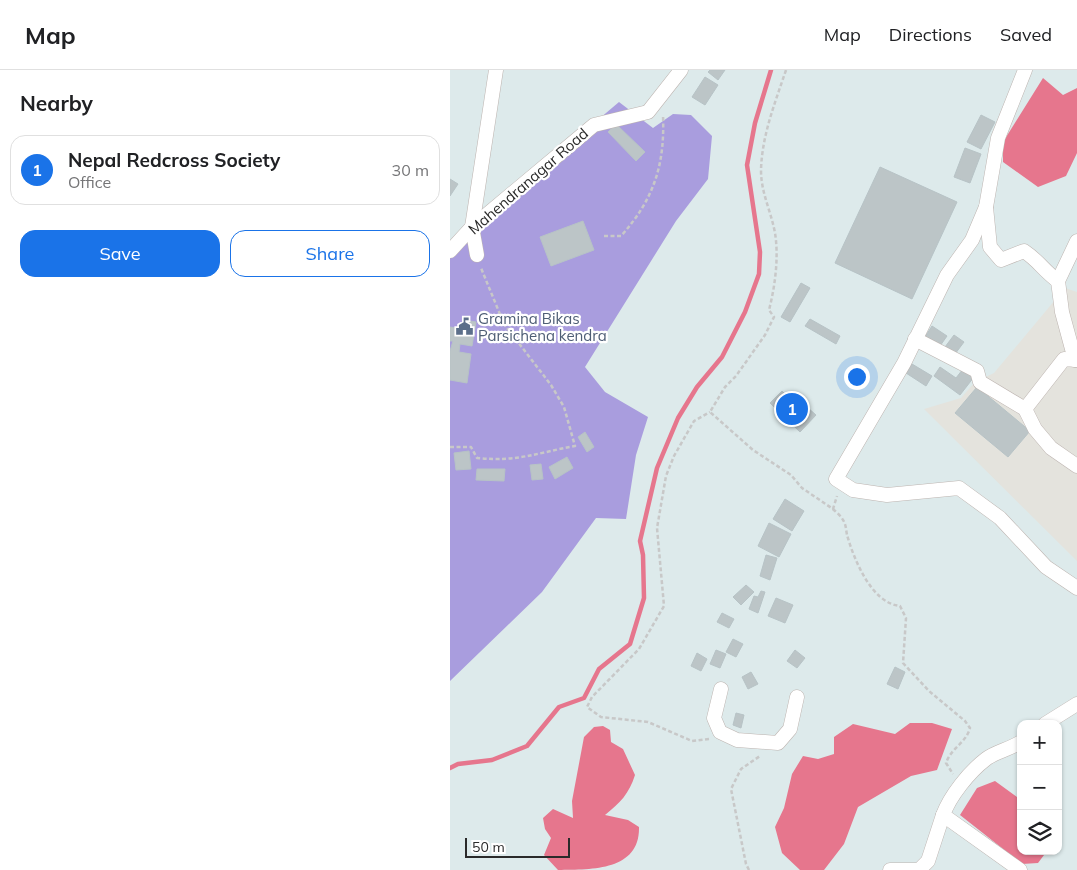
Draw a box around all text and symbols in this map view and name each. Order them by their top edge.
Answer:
text: Map [25,20,76,50]
text: Map [824,23,861,46]
text: Directions [889,23,972,46]
text: Saved [1000,23,1052,46]
text: Nearby [20,90,93,116]
street label: Mahendranagar Road [464,124,592,238]
text: Nepal Redcross Society [68,148,280,172]
text: 1 [32,160,42,180]
text: 30 m [392,160,429,180]
text: Office [68,172,111,192]
button: Save [20,230,220,277]
button: Share [230,230,430,277]
place label: Gramina Bikas Parsichena kendra [478,309,607,345]
public building icon: Gramina Bikas Parsichena kendra [454,317,474,337]
your location [844,364,870,390]
pin: 1 [776,390,808,428]
map controls [1017,720,1062,855]
button: + [1017,720,1062,765]
button: − [1017,765,1062,810]
button: layers [1017,810,1062,855]
scale bar [465,835,570,858]
text: 50 m [472,838,505,856]

